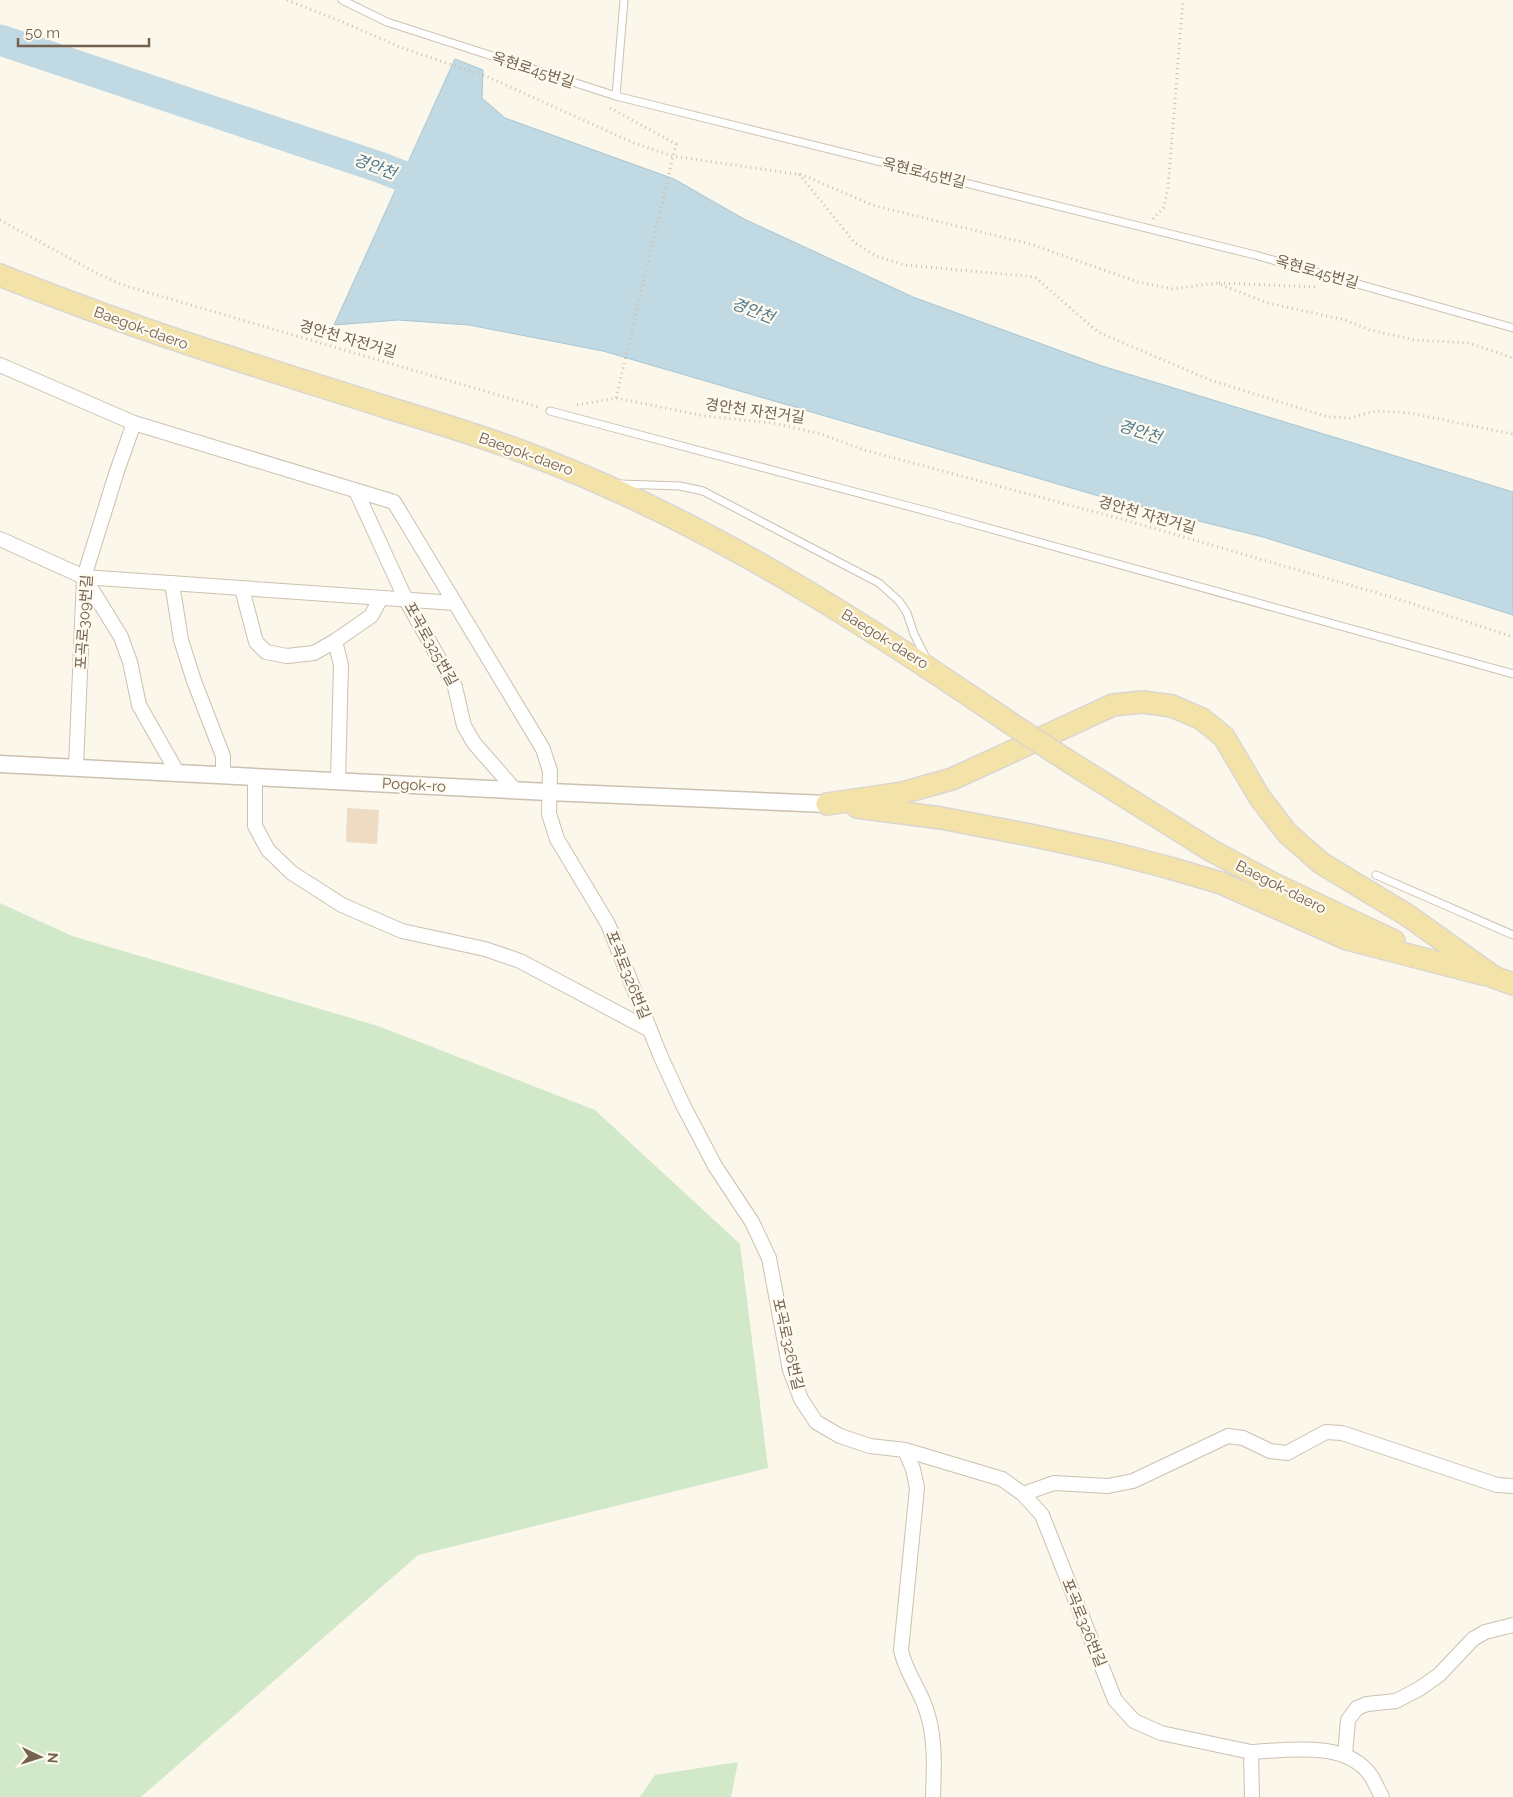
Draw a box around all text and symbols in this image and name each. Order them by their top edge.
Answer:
scale bar [18,15,149,47]
text: 50 m [25,24,60,42]
street label: 옥현로45번길 [490,48,576,92]
water label: 경안천 [351,150,401,184]
street label: 옥현로45번길 [880,154,968,192]
street label: 옥현로45번길 [1273,252,1361,292]
water label: 경안천 [729,294,779,328]
street label: Baegok-daero [91,303,191,353]
street label: 경안천 자전거길 [297,317,399,361]
street label: 경안천 자전거길 [704,395,806,427]
water label: 경안천 [1116,416,1166,448]
street label: Baegok-daero [476,429,576,479]
street label: 경안천 자전거길 [1096,493,1198,537]
street label: 포곡로309번길 [72,574,96,670]
street label: 포곡로325번길 [401,599,461,689]
street label: Baegok-daero [838,605,932,673]
street label: Pogok-ro [382,774,446,796]
street label: Baegok-daero [1233,857,1329,918]
street label: 포곡로326번길 [602,928,654,1022]
street label: 포곡로326번길 [769,1296,807,1392]
street label: 포곡로326번길 [1058,1576,1110,1670]
north arrow [15,1732,65,1782]
text: N [45,1752,61,1764]

